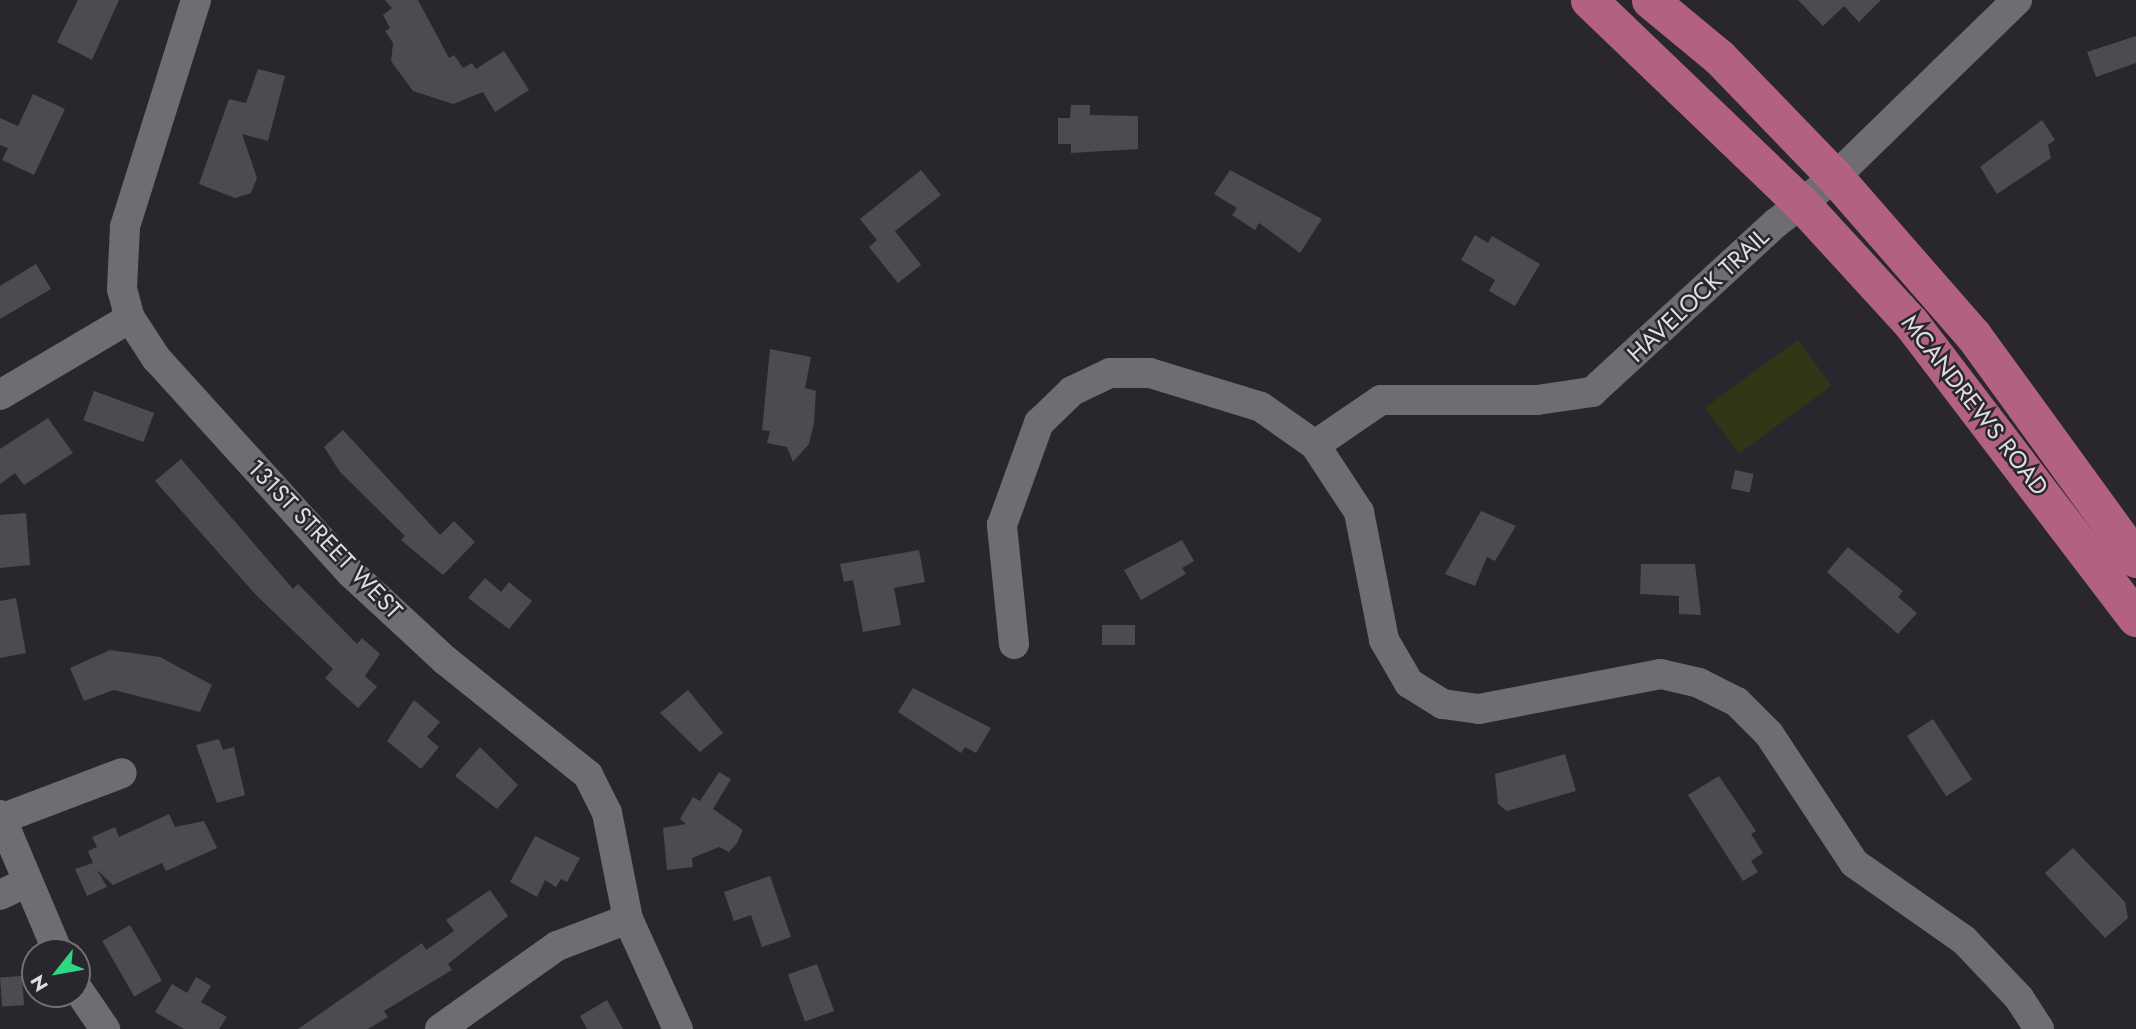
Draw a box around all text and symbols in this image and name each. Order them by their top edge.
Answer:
street label: HAVELOCK TRAIL [1621,222,1775,368]
street label: MCANDREWS ROAD [1896,309,2054,501]
street label: 131ST STREET WEST [242,453,408,625]
north arrow [21,938,91,1008]
text: N [24,970,55,996]

